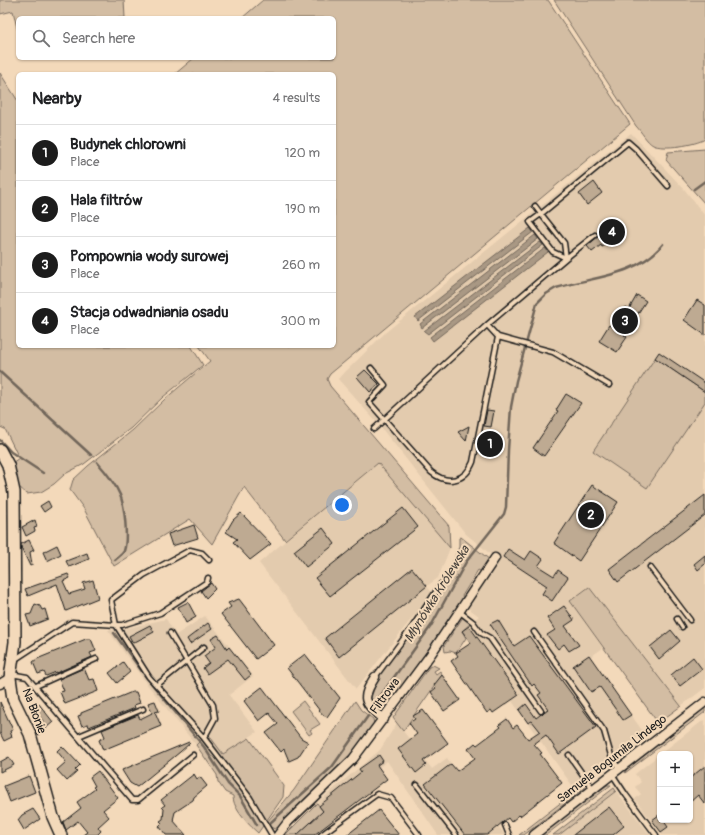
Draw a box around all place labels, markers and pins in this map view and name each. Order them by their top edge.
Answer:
pin: 4 [599,217,625,247]
pin: 3 [612,306,638,336]
pin: 1 [477,429,503,459]
pin: 2 [578,500,604,530]

